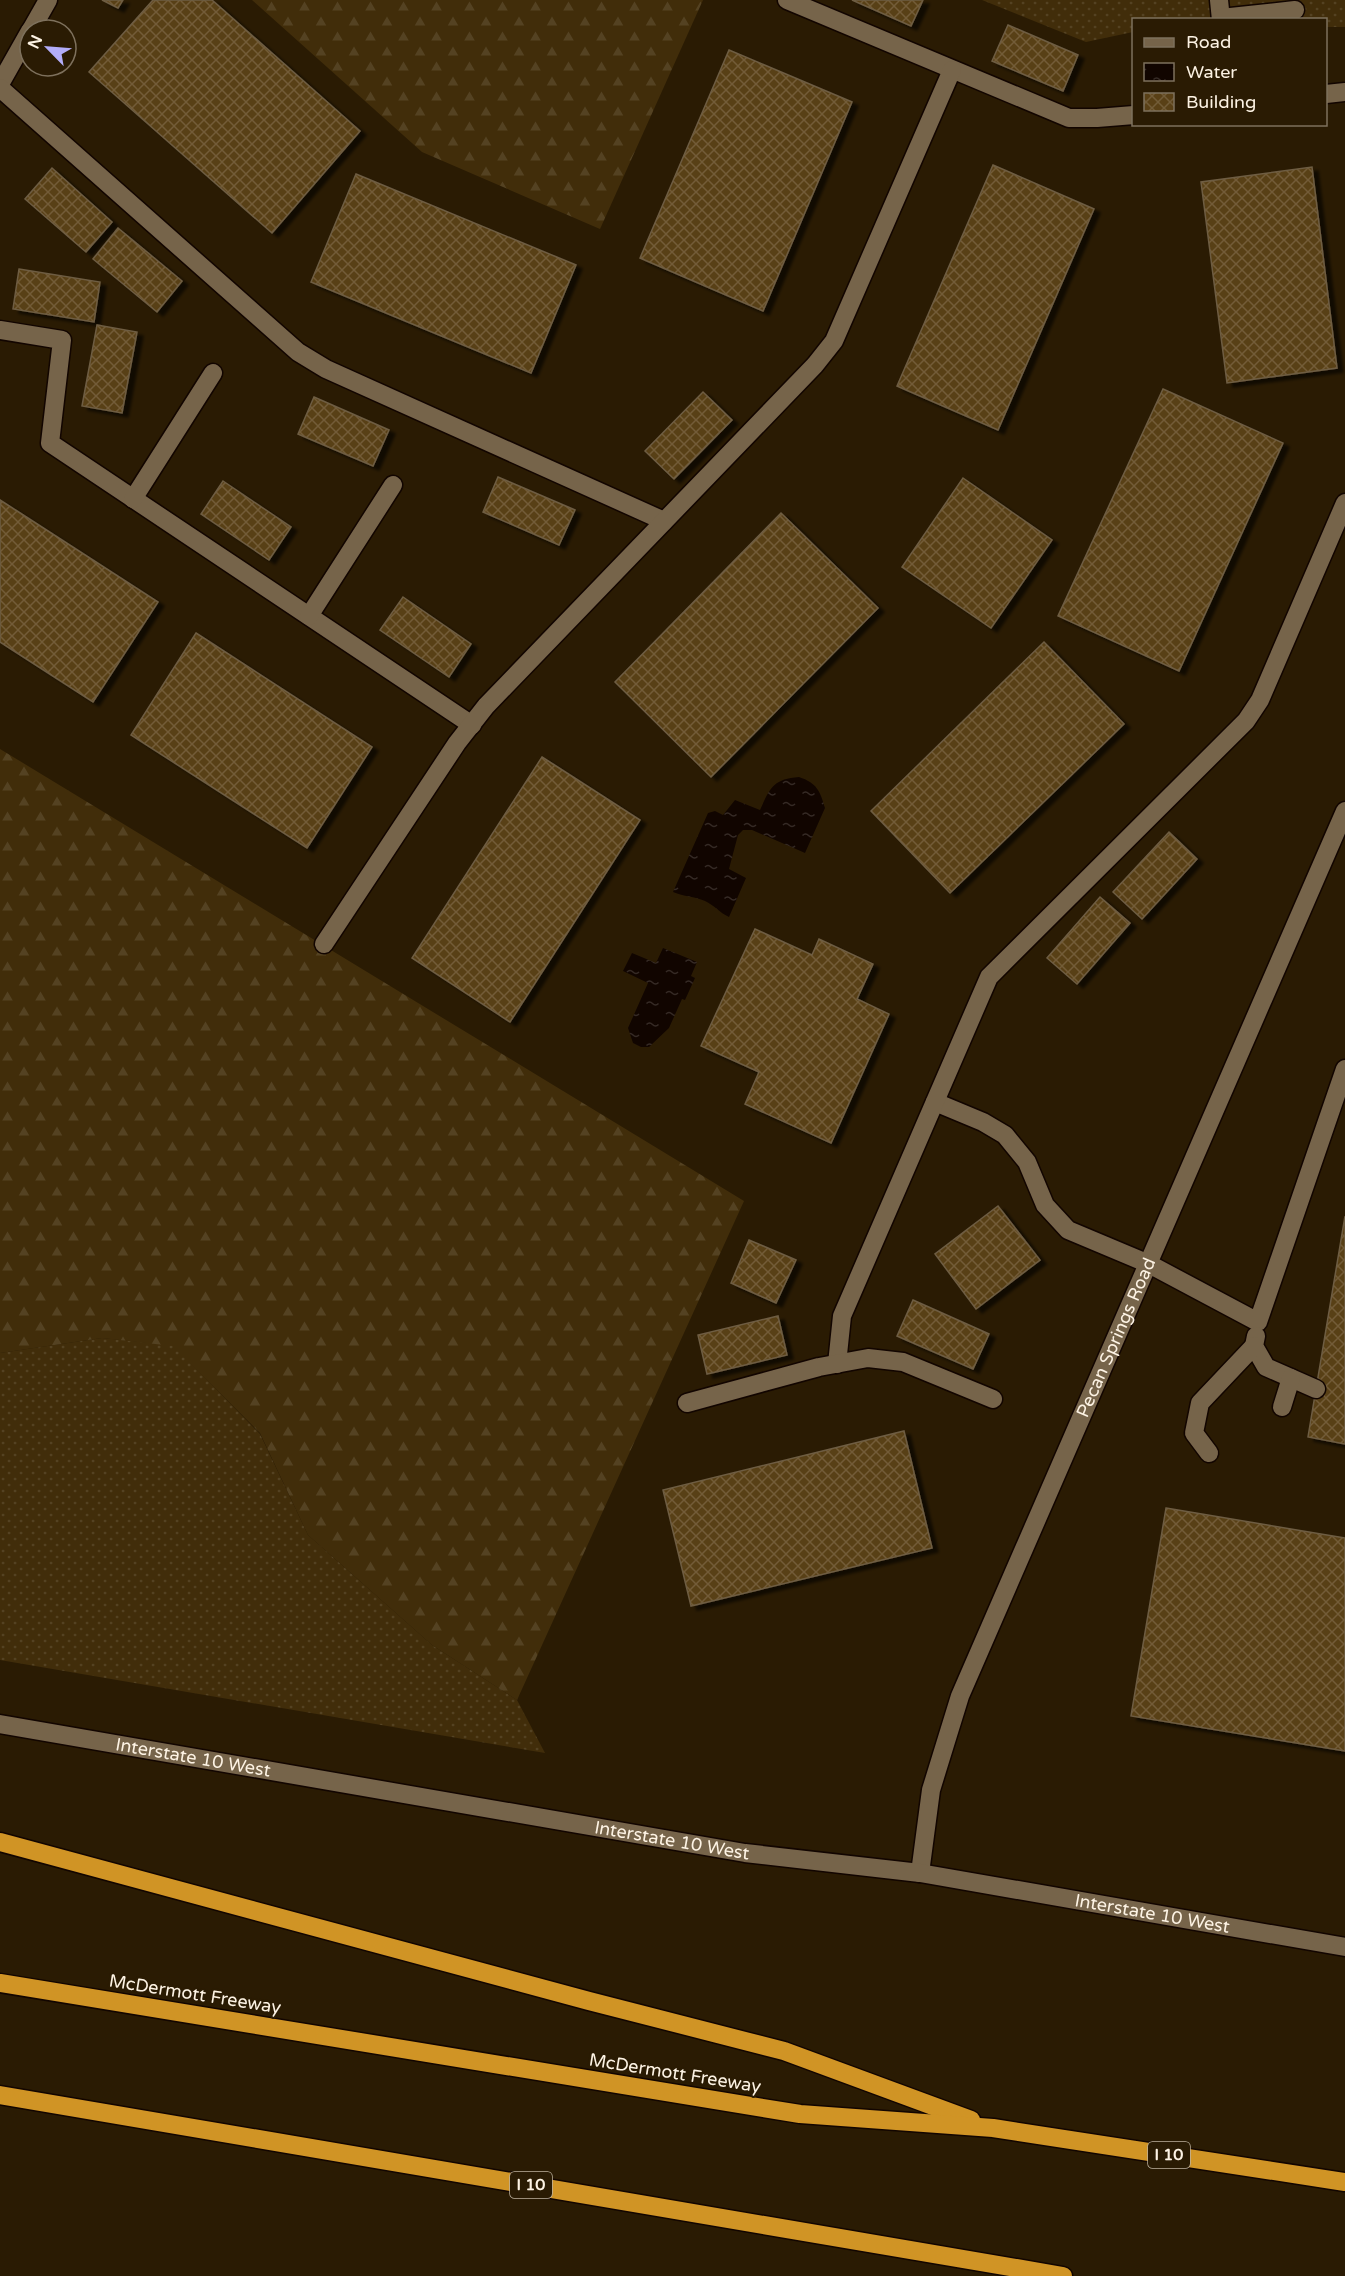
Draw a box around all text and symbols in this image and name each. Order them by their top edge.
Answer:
north arrow [18,18,78,78]
legend [1132,18,1327,126]
text: Road [1186,31,1231,53]
text: N [24,32,47,52]
text: Water [1186,61,1237,83]
text: Building [1186,91,1256,113]
street label: Pecan Springs Road [1072,1254,1160,1421]
street label: Interstate 10 West [114,1733,272,1782]
street label: Interstate 10 West [593,1816,751,1864]
street label: Interstate 10 West [1073,1889,1232,1938]
street label: McDermott Freeway [107,1970,283,2019]
street label: McDermott Freeway [587,2049,763,2098]
road number: I 10 [1148,2142,1190,2168]
road number: I 10 [510,2172,552,2198]

